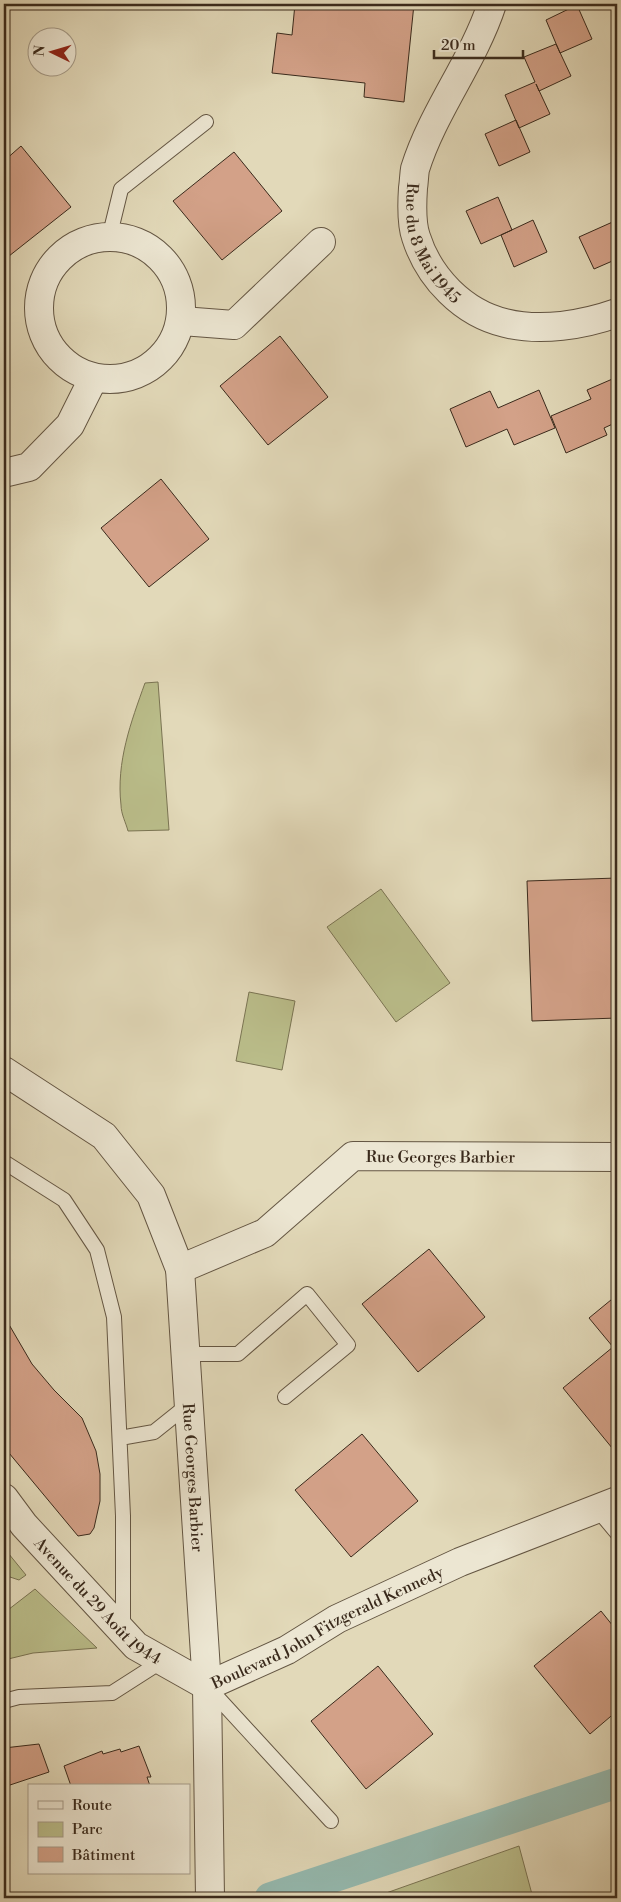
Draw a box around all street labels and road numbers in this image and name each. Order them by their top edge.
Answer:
street label: Rue du 8 Mai 1945 [401,182,465,308]
street label: Rue Georges Barbier [366,1147,515,1168]
street label: Rue Georges Barbier [178,1402,207,1553]
street label: Avenue du 29 Août 1944 [29,1533,165,1669]
street label: Boulevard John Fitzgerald Kennedy [208,1562,447,1694]

